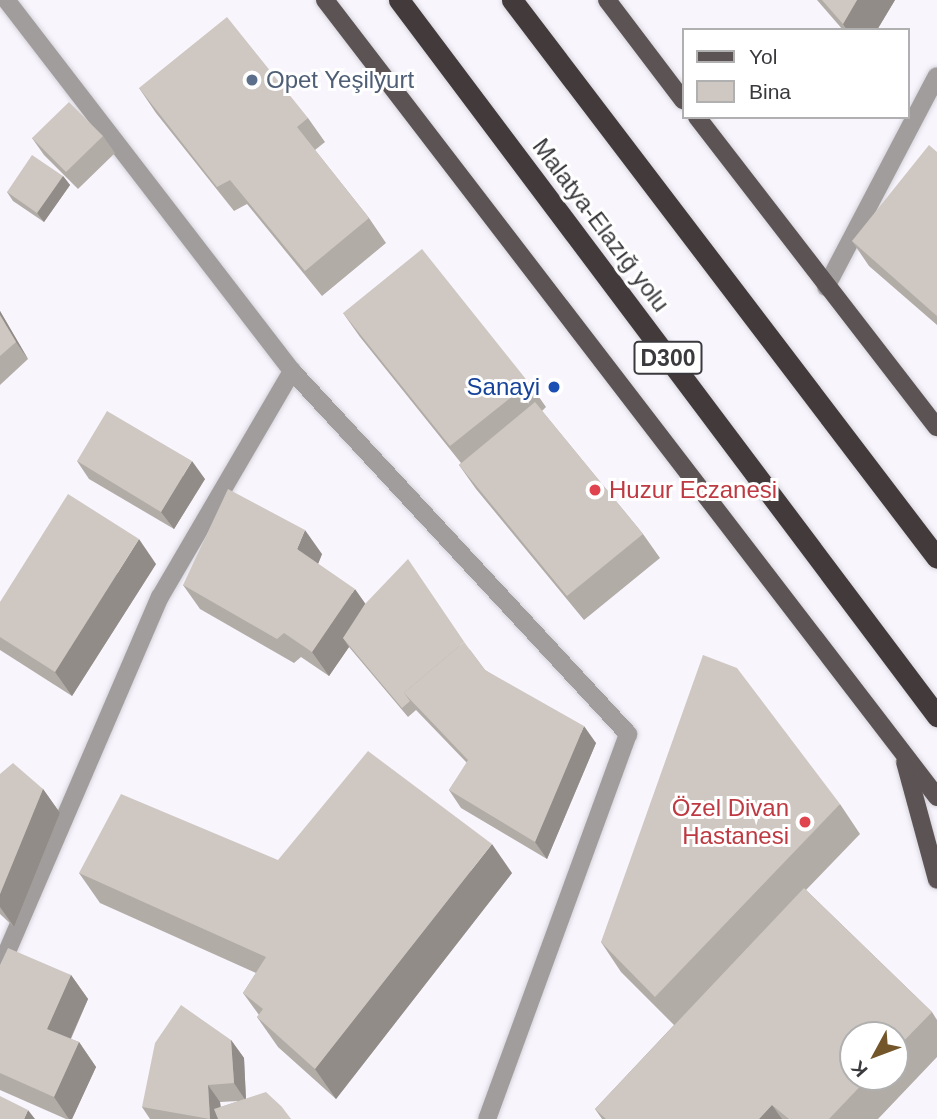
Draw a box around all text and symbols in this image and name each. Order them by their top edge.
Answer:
legend [682,28,909,119]
text: Yol [749,45,777,68]
place label: Opet Yeşilyurt [266,66,415,94]
marker: Opet Yeşilyurt [244,72,260,88]
text: Bina [749,80,791,103]
street label: Malatya-Elazığ yolu [526,133,676,317]
road number: D300 [633,338,703,378]
place label: Sanayi [467,373,540,401]
marker: Sanayi [546,379,562,395]
place label: Huzur Eczanesi [609,476,777,504]
marker: Huzur Eczanesi [587,482,603,498]
place label: Özel Divan Hastanesi [672,794,789,850]
marker: Özel Divan Hastanesi [795,812,815,832]
north arrow [839,1021,909,1091]
text: K [847,1057,872,1081]

